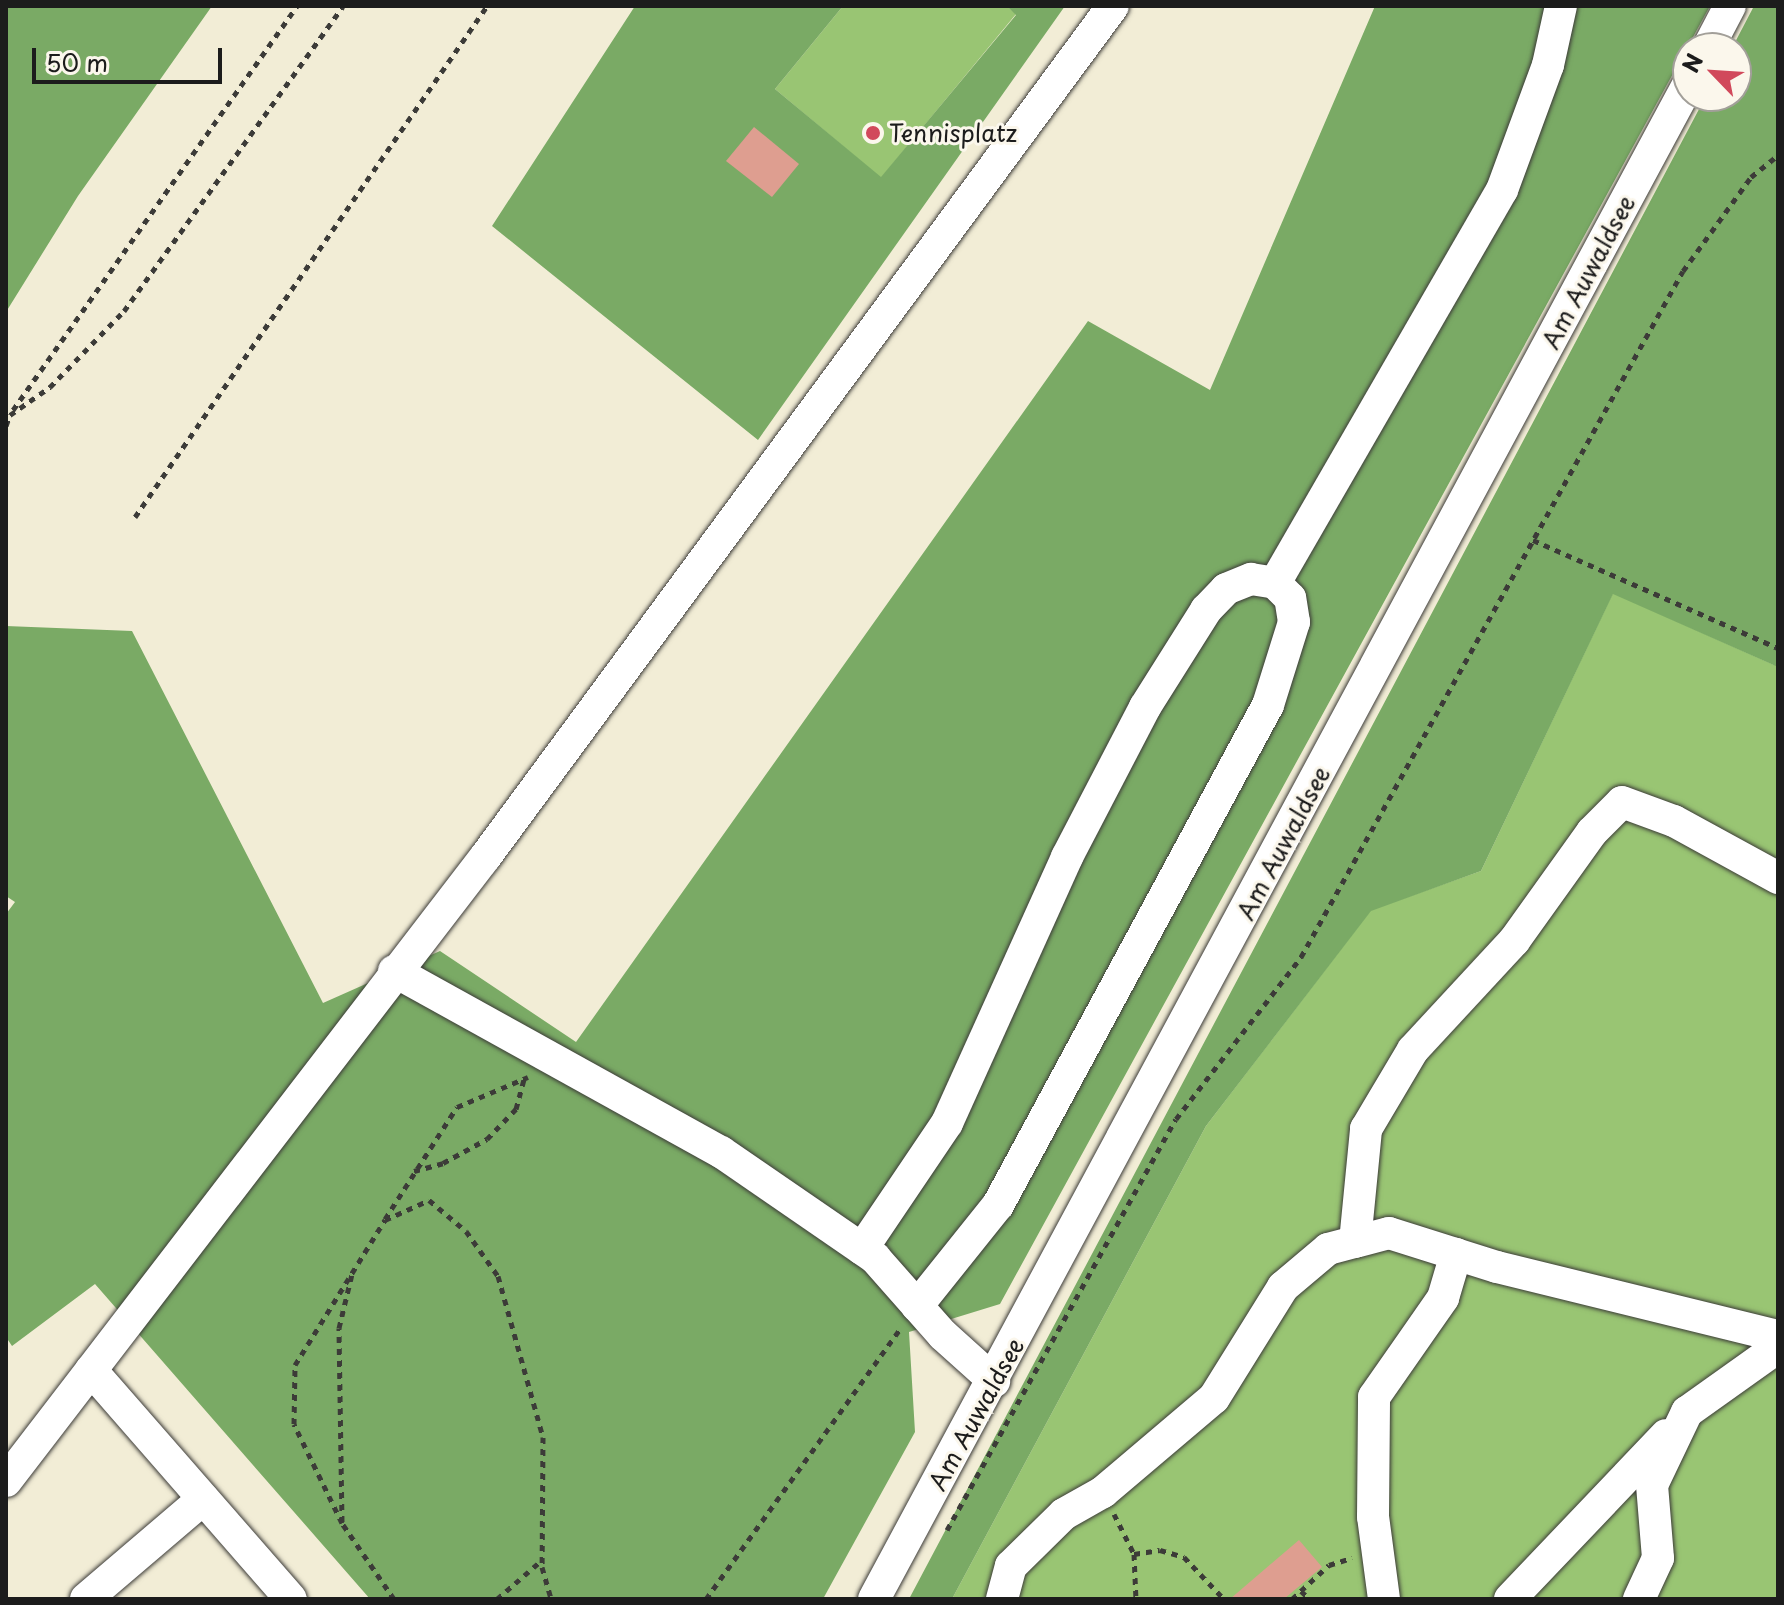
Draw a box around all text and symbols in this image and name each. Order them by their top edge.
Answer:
scale bar [36,32,226,82]
north arrow [1672,32,1752,112]
text: 50 m [46,44,108,80]
text: N [1673,48,1710,77]
place label: Tennisplatz [889,119,1017,147]
marker: Tennisplatz [864,124,882,142]
street label: Am Auwaldsee [1535,189,1641,355]
street label: Am Auwaldsee [1230,760,1336,926]
street label: Am Auwaldsee [922,1332,1030,1496]

